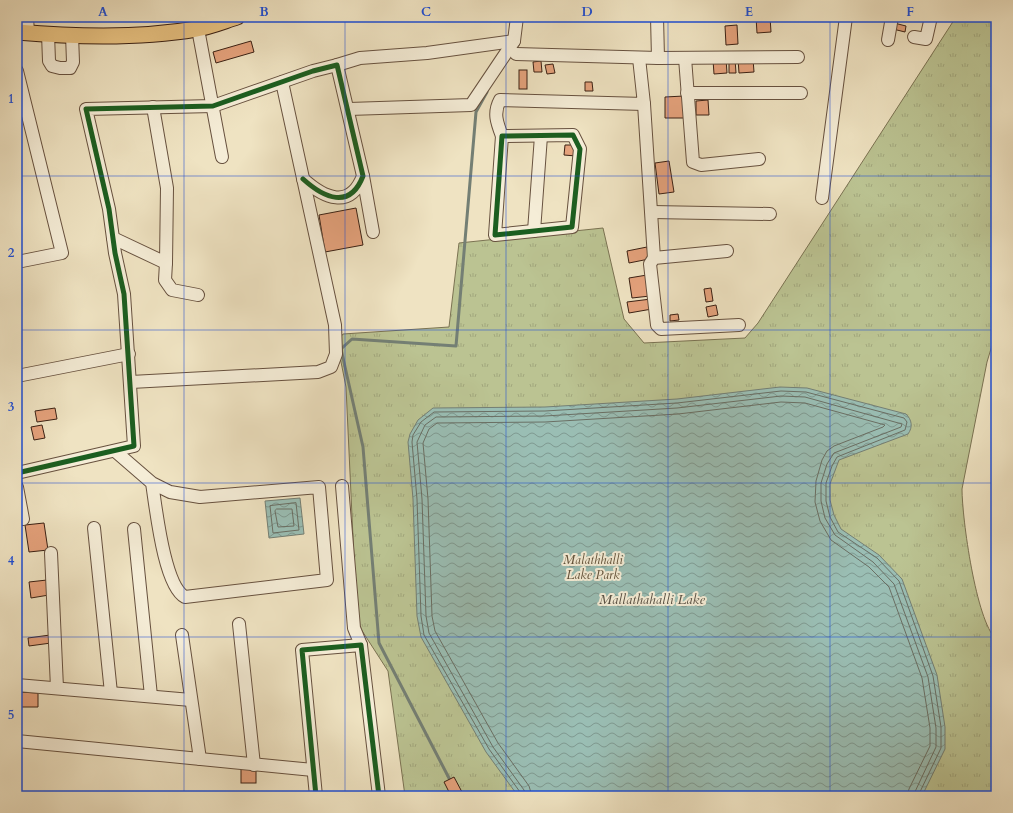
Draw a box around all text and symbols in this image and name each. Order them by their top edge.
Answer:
text: A [98,3,108,21]
text: B [259,3,269,21]
text: C [421,3,431,21]
text: D [581,3,593,21]
text: E [745,3,753,21]
text: F [906,3,914,21]
text: 1 [8,90,14,108]
text: 2 [8,244,15,262]
text: 3 [8,398,15,416]
park label: Malathhalli Lake Park [563,551,623,584]
text: 4 [8,552,15,570]
water label: Mallathahalli Lake [599,590,705,609]
text: 5 [8,706,14,724]

